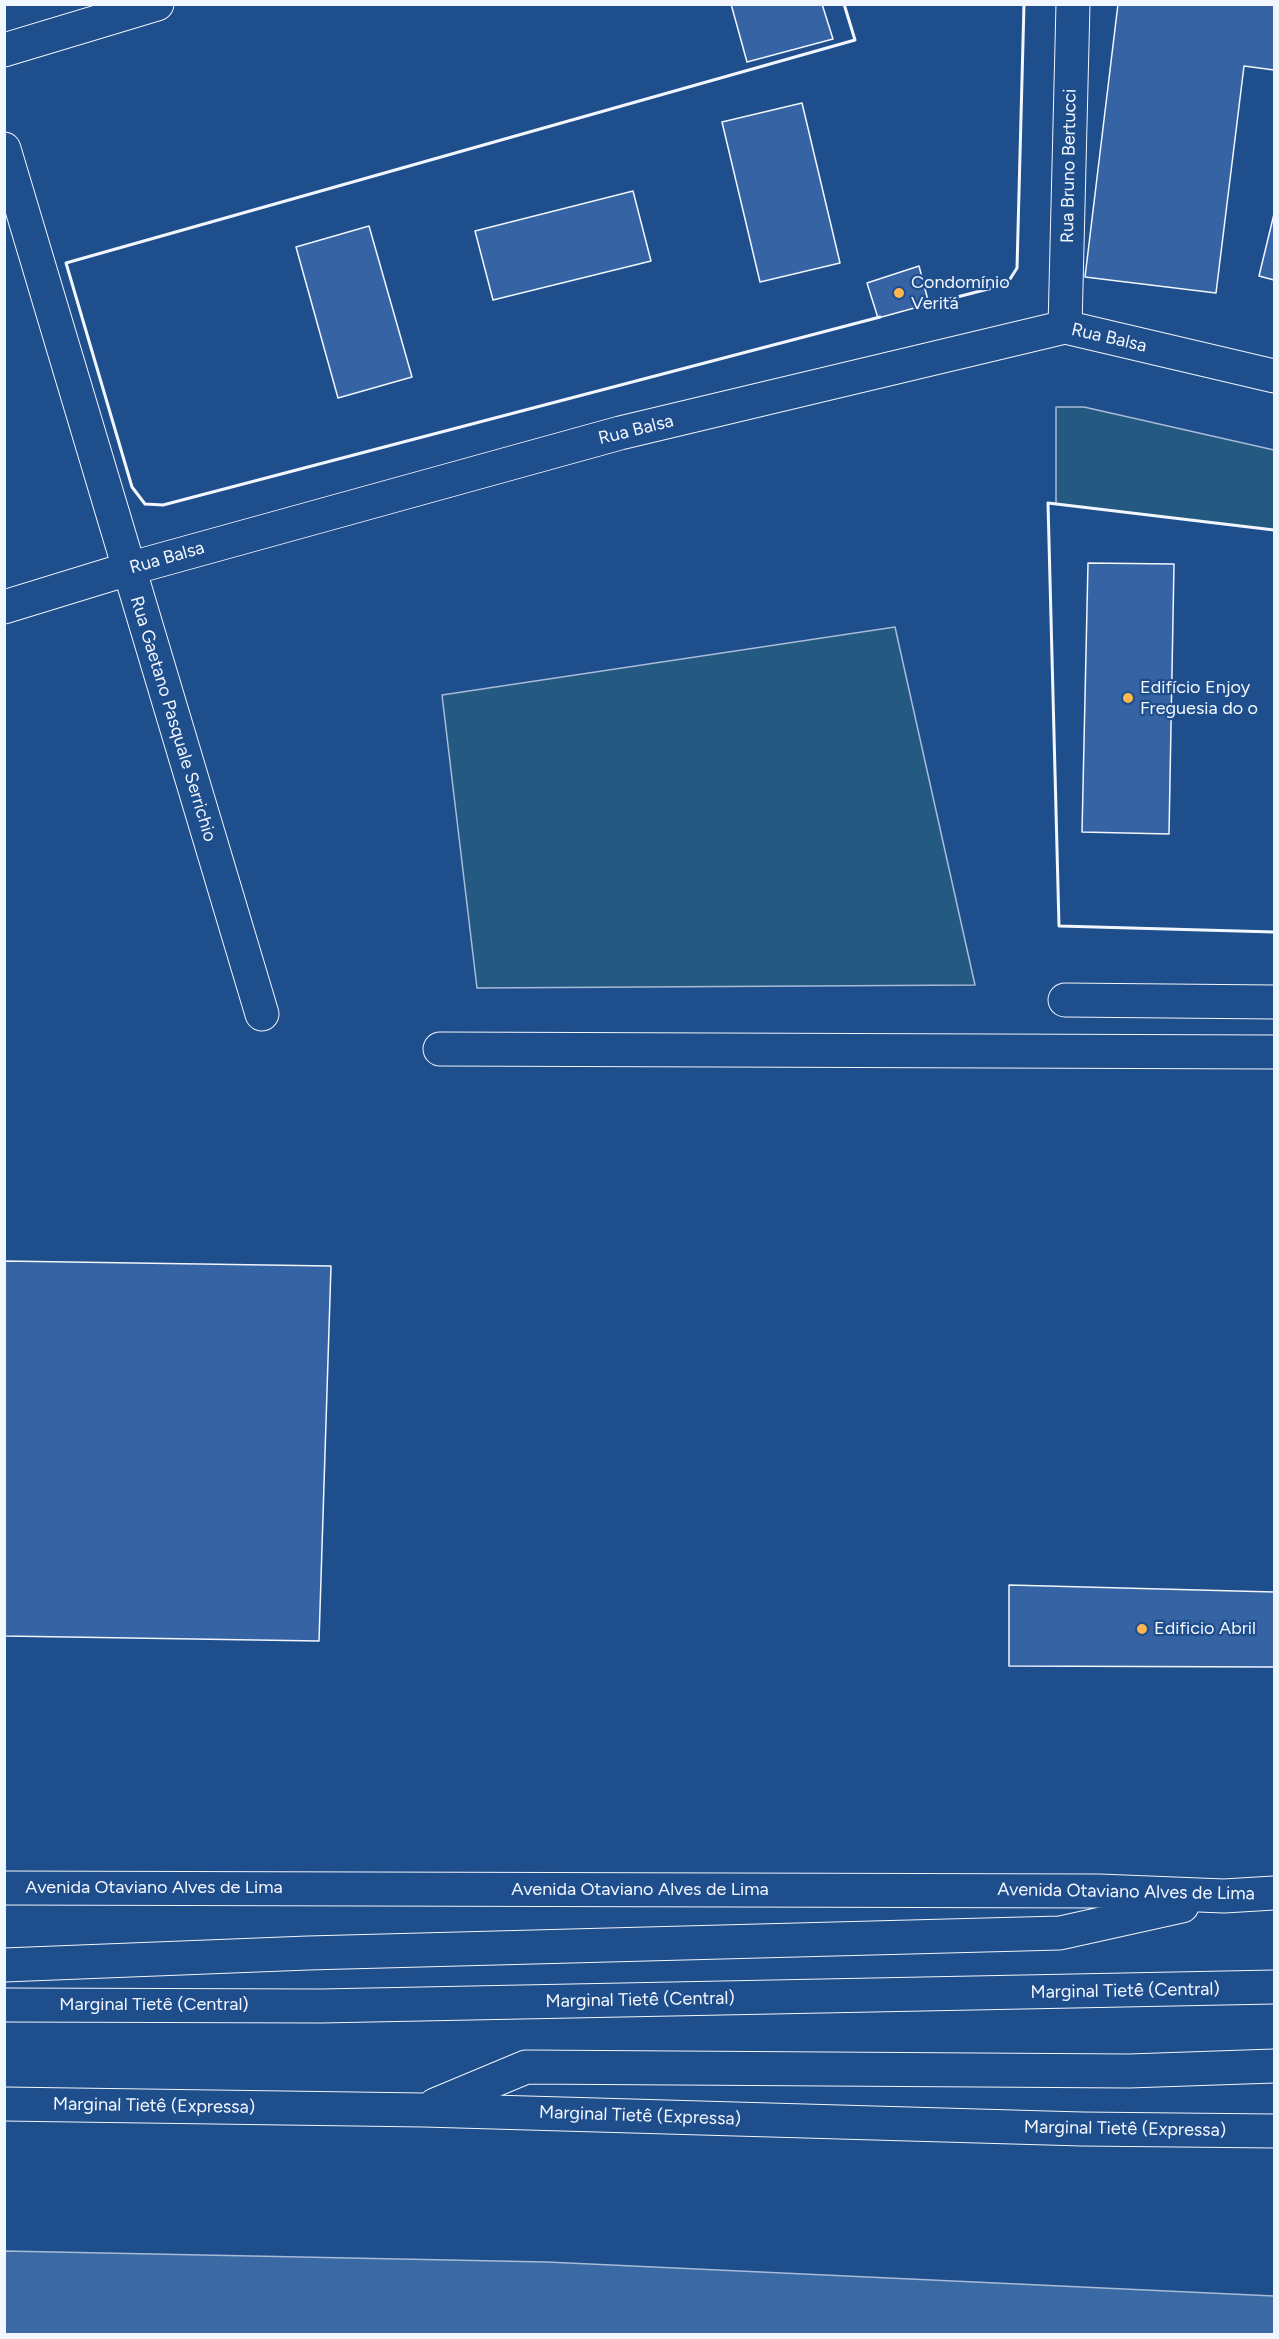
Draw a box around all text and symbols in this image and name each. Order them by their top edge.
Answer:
street label: Rua Bruno Bertucci [1057,89,1081,243]
place label: Condomínio Veritá [911,272,1010,314]
marker: Condomínio Veritá [892,286,906,300]
street label: Rua Balsa [1069,319,1149,357]
street label: Rua Balsa [596,410,676,450]
street label: Rua Balsa [127,537,207,579]
street label: Rua Gaetano Pasquale Serrichio [125,594,221,844]
place label: Edifício Enjoy Freguesia do o [1140,677,1258,720]
marker: Edifício Enjoy Freguesia do o [1121,691,1135,705]
place label: Edificio Abril [1154,1618,1256,1640]
marker: Edificio Abril [1135,1622,1149,1636]
street label: Avenida Otaviano Alves de Lima [25,1877,283,1899]
street label: Avenida Otaviano Alves de Lima [511,1879,769,1901]
street label: Avenida Otaviano Alves de Lima [997,1879,1255,1905]
street label: Marginal Tietê (Central) [1030,1979,1220,2003]
street label: Marginal Tietê (Central) [545,1988,735,2012]
street label: Marginal Tietê (Central) [59,1994,249,2016]
street label: Marginal Tietê (Expressa) [53,2093,255,2119]
street label: Marginal Tietê (Expressa) [539,2102,741,2130]
street label: Marginal Tietê (Expressa) [1024,2116,1226,2142]

